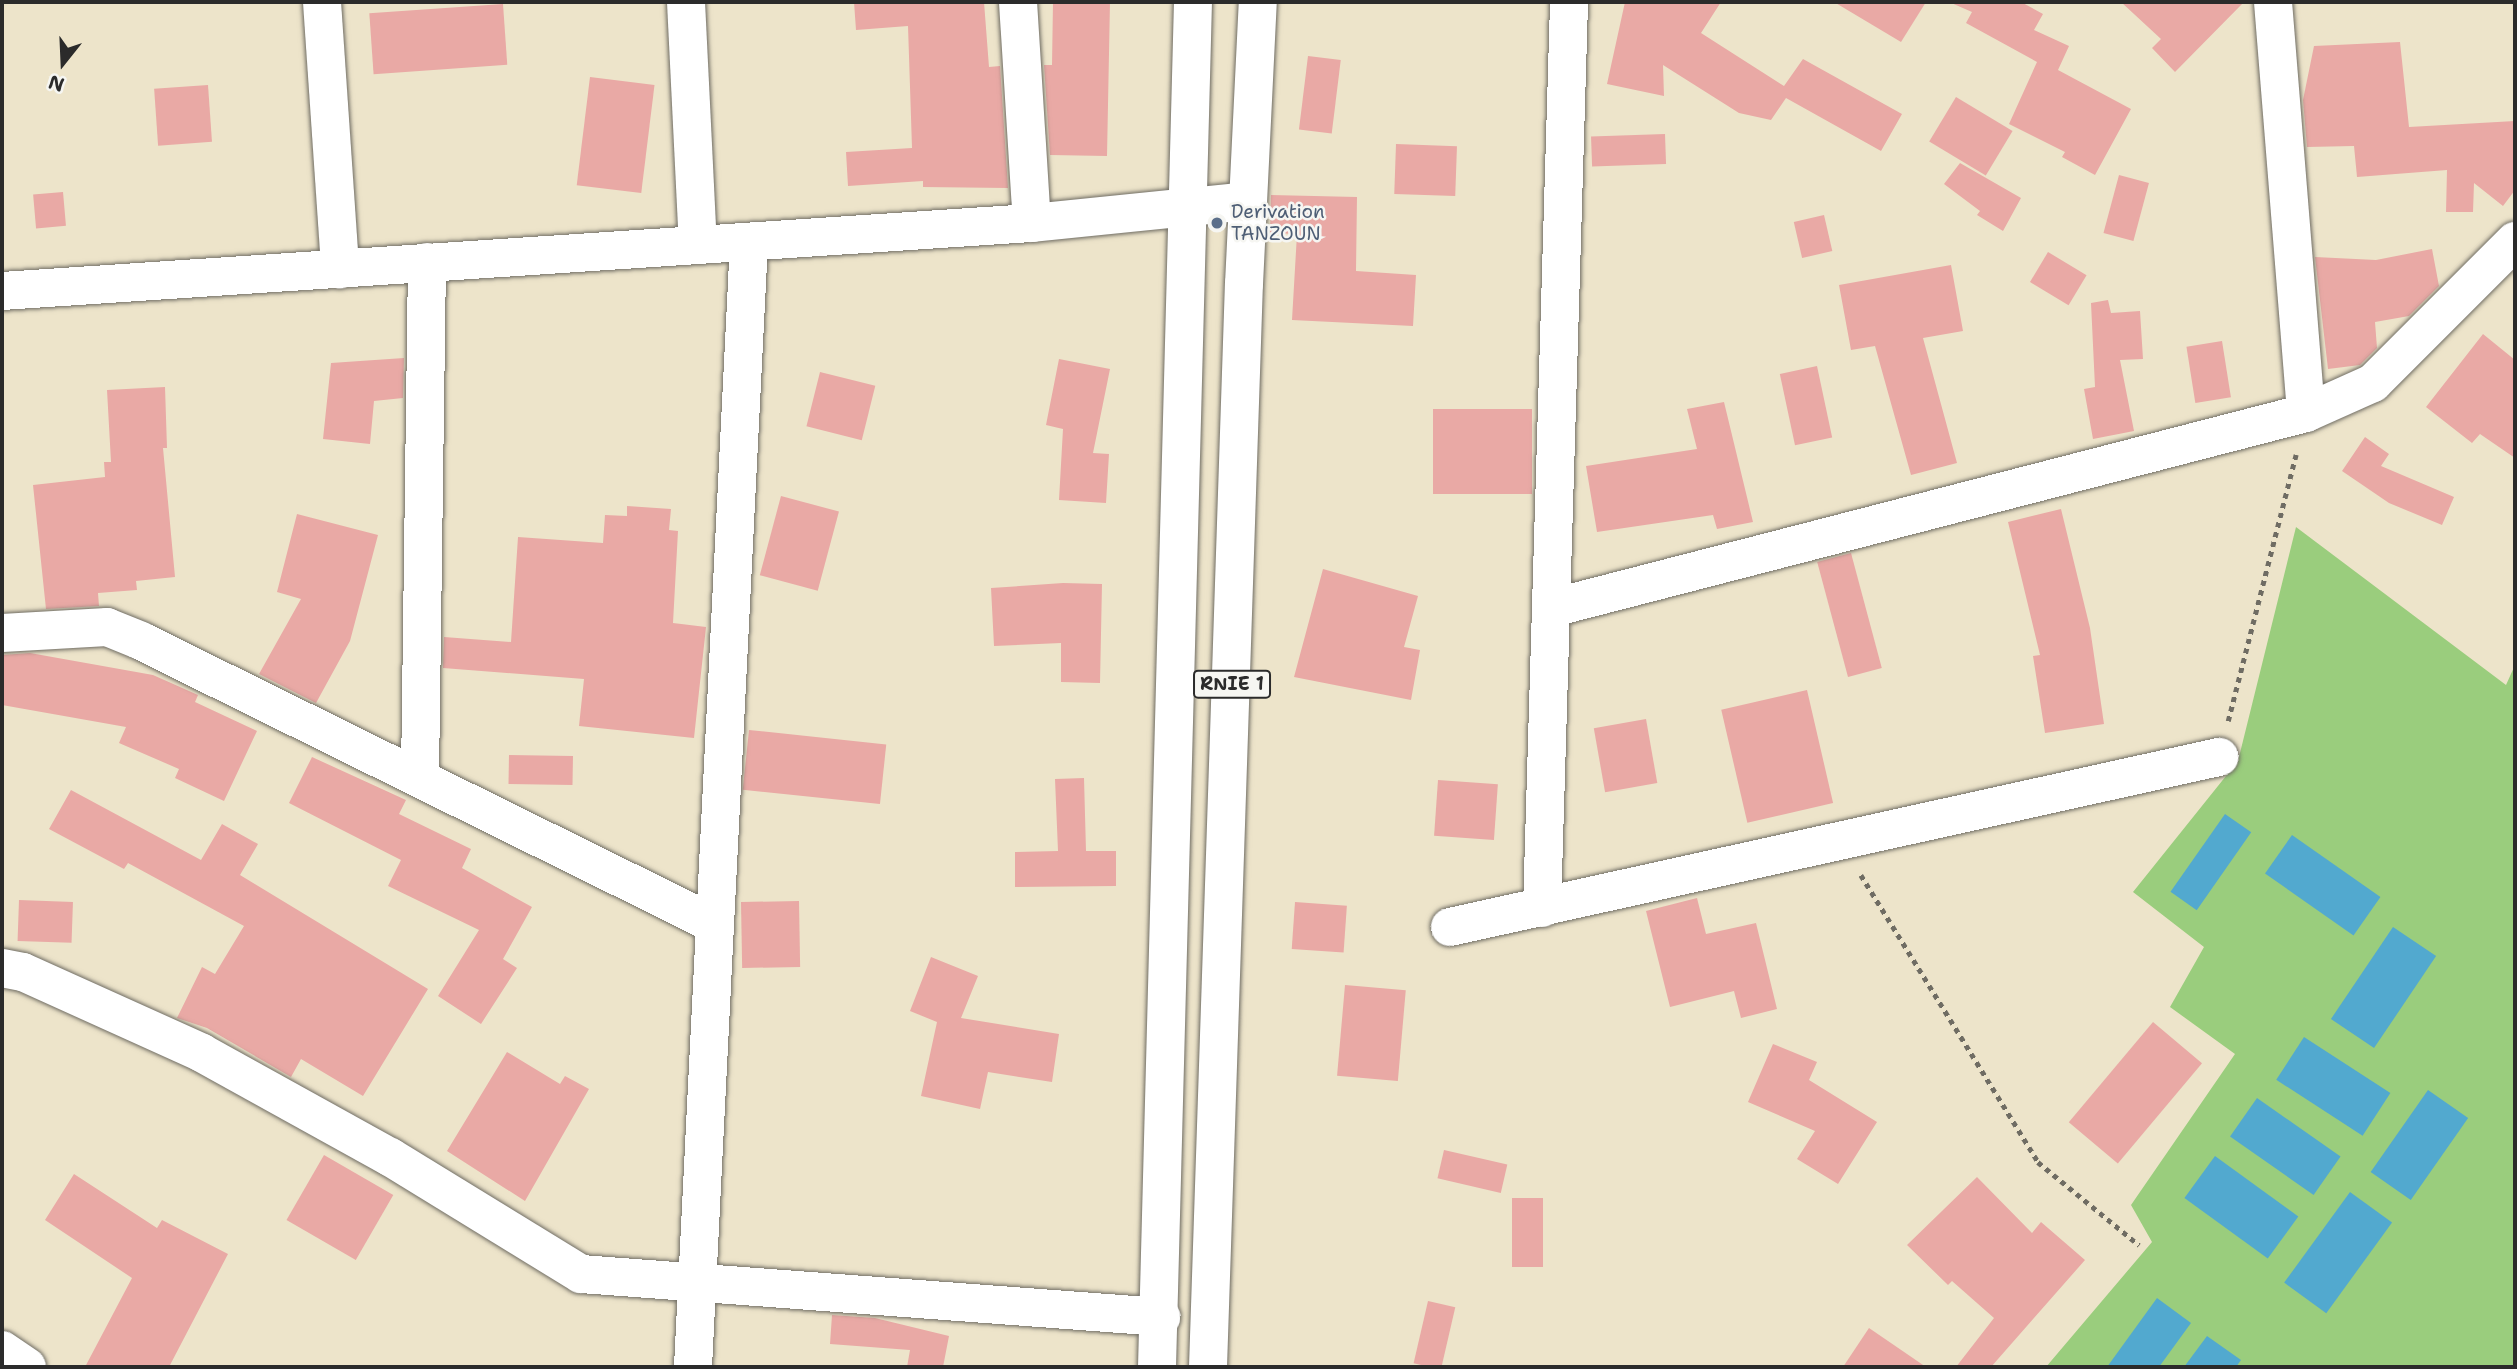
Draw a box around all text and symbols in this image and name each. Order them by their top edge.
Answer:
north arrow [28,28,98,98]
text: N [45,69,67,98]
place label: Derivation TANZOUN [1231,201,1325,245]
marker: Derivation TANZOUN [1209,215,1225,231]
road number: RNIE 1 [1192,670,1272,698]

